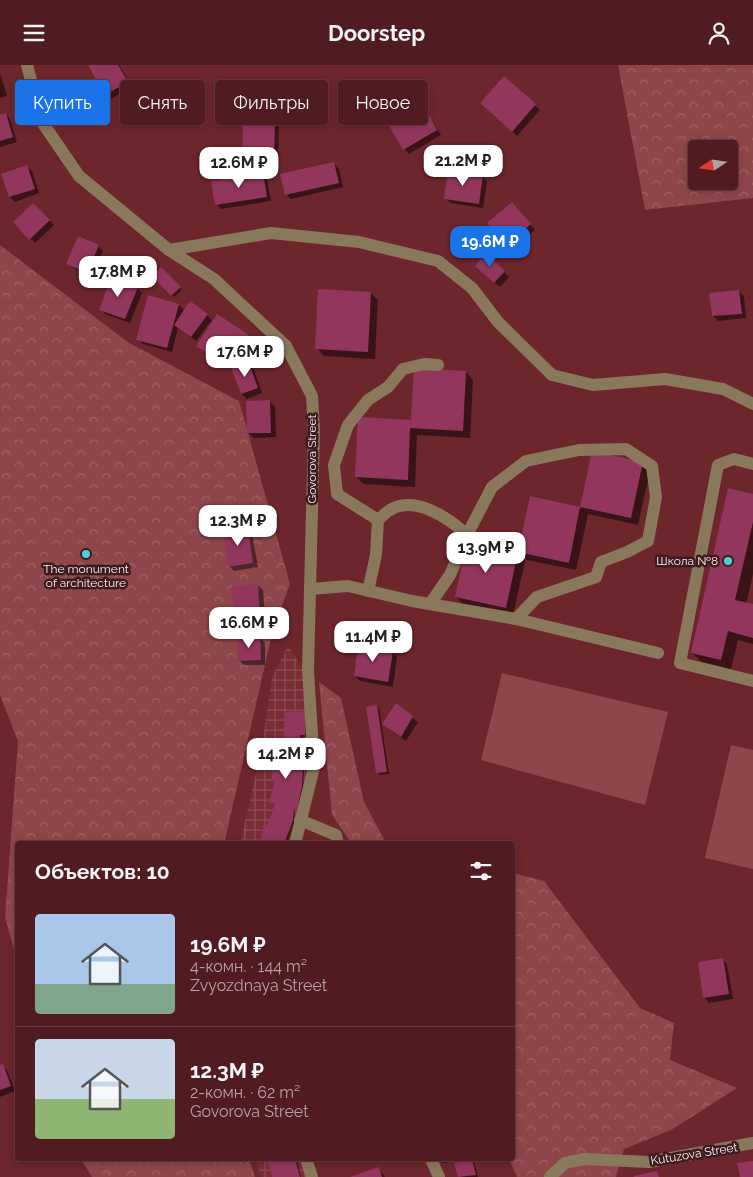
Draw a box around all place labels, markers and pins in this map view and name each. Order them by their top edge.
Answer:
pin: 21.2M ₽ [417,145,509,187]
pin: 12.6M ₽ [193,147,285,189]
pin: 19.6M ₽ [444,225,536,268]
pin: 17.8M ₽ [72,255,164,298]
pin: 17.6M ₽ [199,335,291,378]
pin: 12.3M ₽ [192,505,284,547]
pin: 13.9M ₽ [440,531,532,574]
marker: The monument of architecture [80,548,92,560]
place label: Школа №8 [656,554,718,568]
marker: Школа №8 [722,555,734,567]
place label: The monument of architecture [43,562,129,590]
pin: 16.6M ₽ [203,607,295,649]
pin: 11.4M ₽ [327,621,419,663]
pin: 14.2M ₽ [240,737,332,780]

